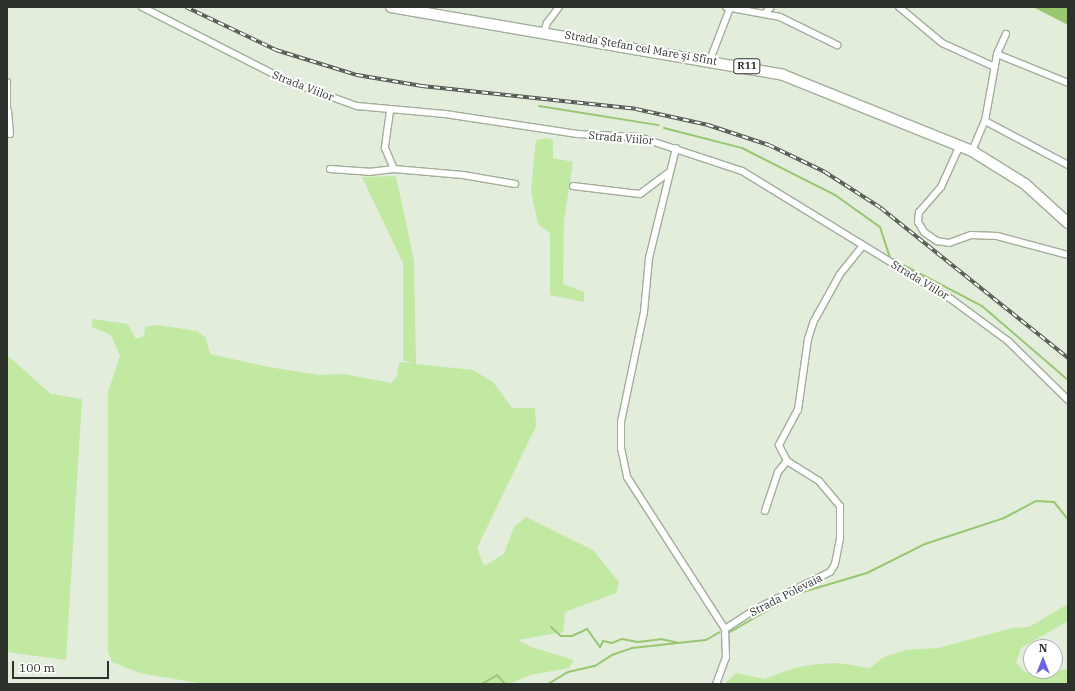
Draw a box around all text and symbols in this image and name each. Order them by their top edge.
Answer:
street label: Strada Ştefan cel Mare şi Sfînt [564,28,718,68]
road number: R11 [733,58,761,74]
street label: Strada Viilor [270,68,336,104]
street label: Strada Viilor [588,129,654,147]
street label: Strada Viilor [889,258,951,302]
street label: Strada Polevaia [747,571,825,619]
north arrow [1023,639,1063,679]
text: N [1039,641,1047,655]
scale bar [14,653,111,679]
text: 100 m [19,660,55,675]

